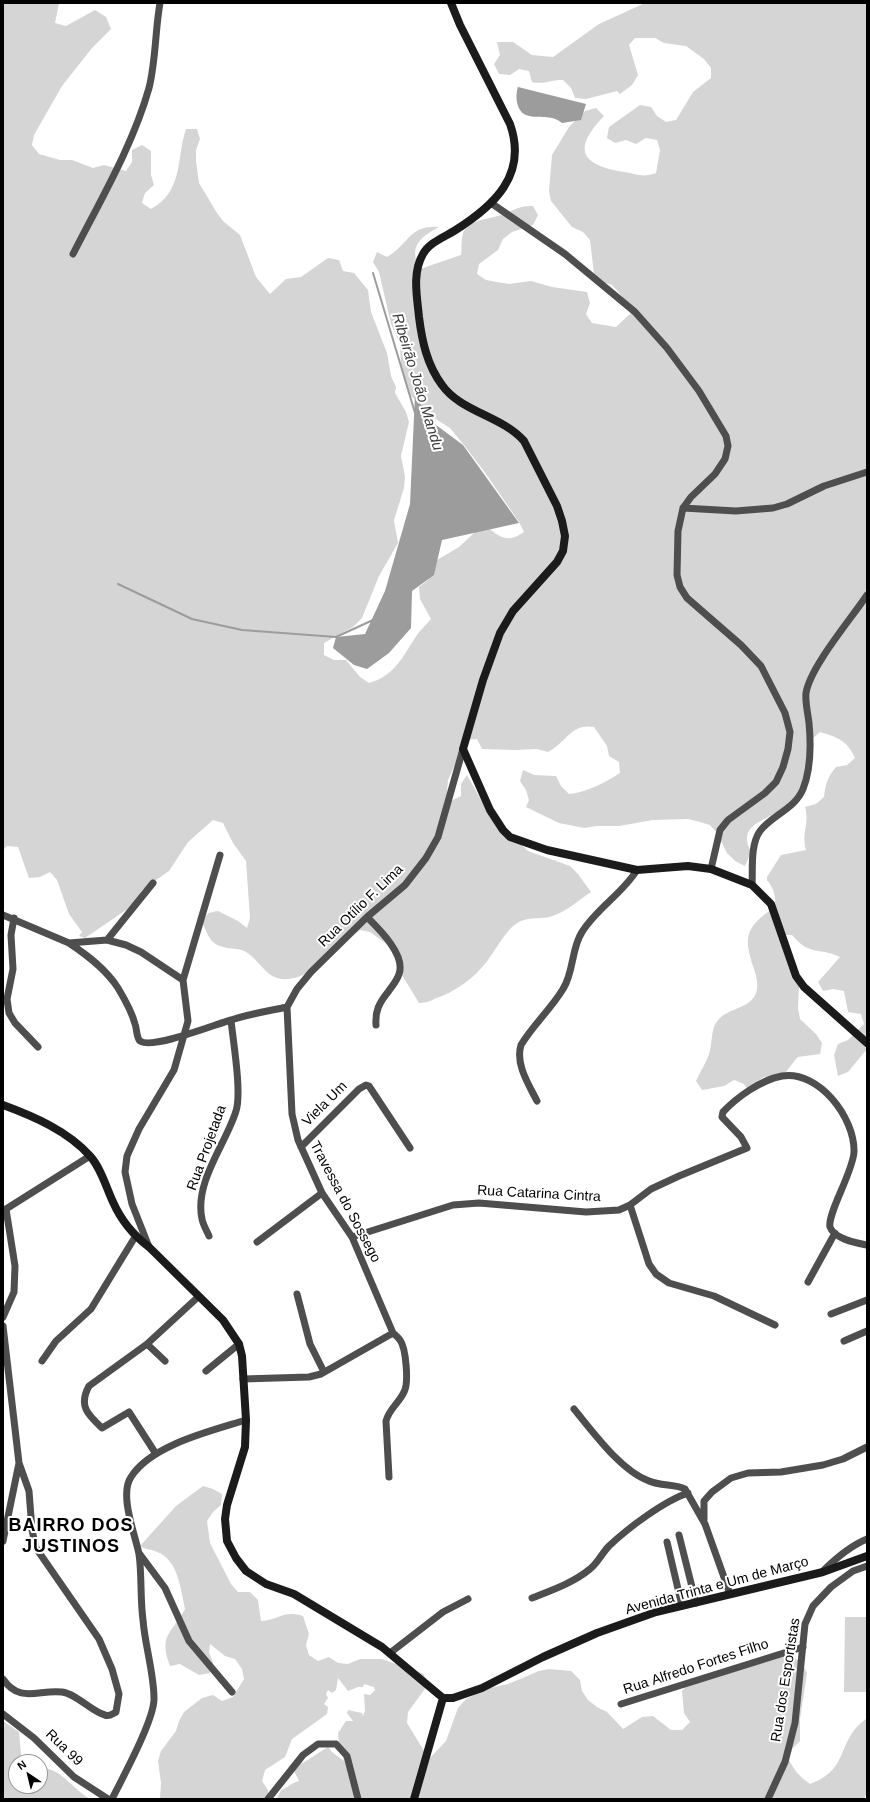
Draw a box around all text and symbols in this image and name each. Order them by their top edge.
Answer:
water label: Ribeirão João Mandu [388,311,446,453]
street label: Rua Otílio F. Lima [315,861,407,951]
street label: Viela Um [299,1078,351,1130]
street label: Rua Projetada [184,1103,230,1193]
street label: Travessa do Sossego [306,1139,384,1265]
street label: Rua Catarina Cintra [477,1182,601,1206]
district label: BAIRRO DOS JUSTINOS [8,1515,134,1558]
street label: Avenida Trinta e Um de Março [624,1553,810,1619]
street label: Rua dos Esportistas [768,1617,804,1743]
street label: Rua Alfredo Fortes Filho [621,1636,771,1698]
street label: Rua 99 [42,1726,86,1770]
north arrow [8,1754,48,1794]
text: N [15,1758,28,1772]

